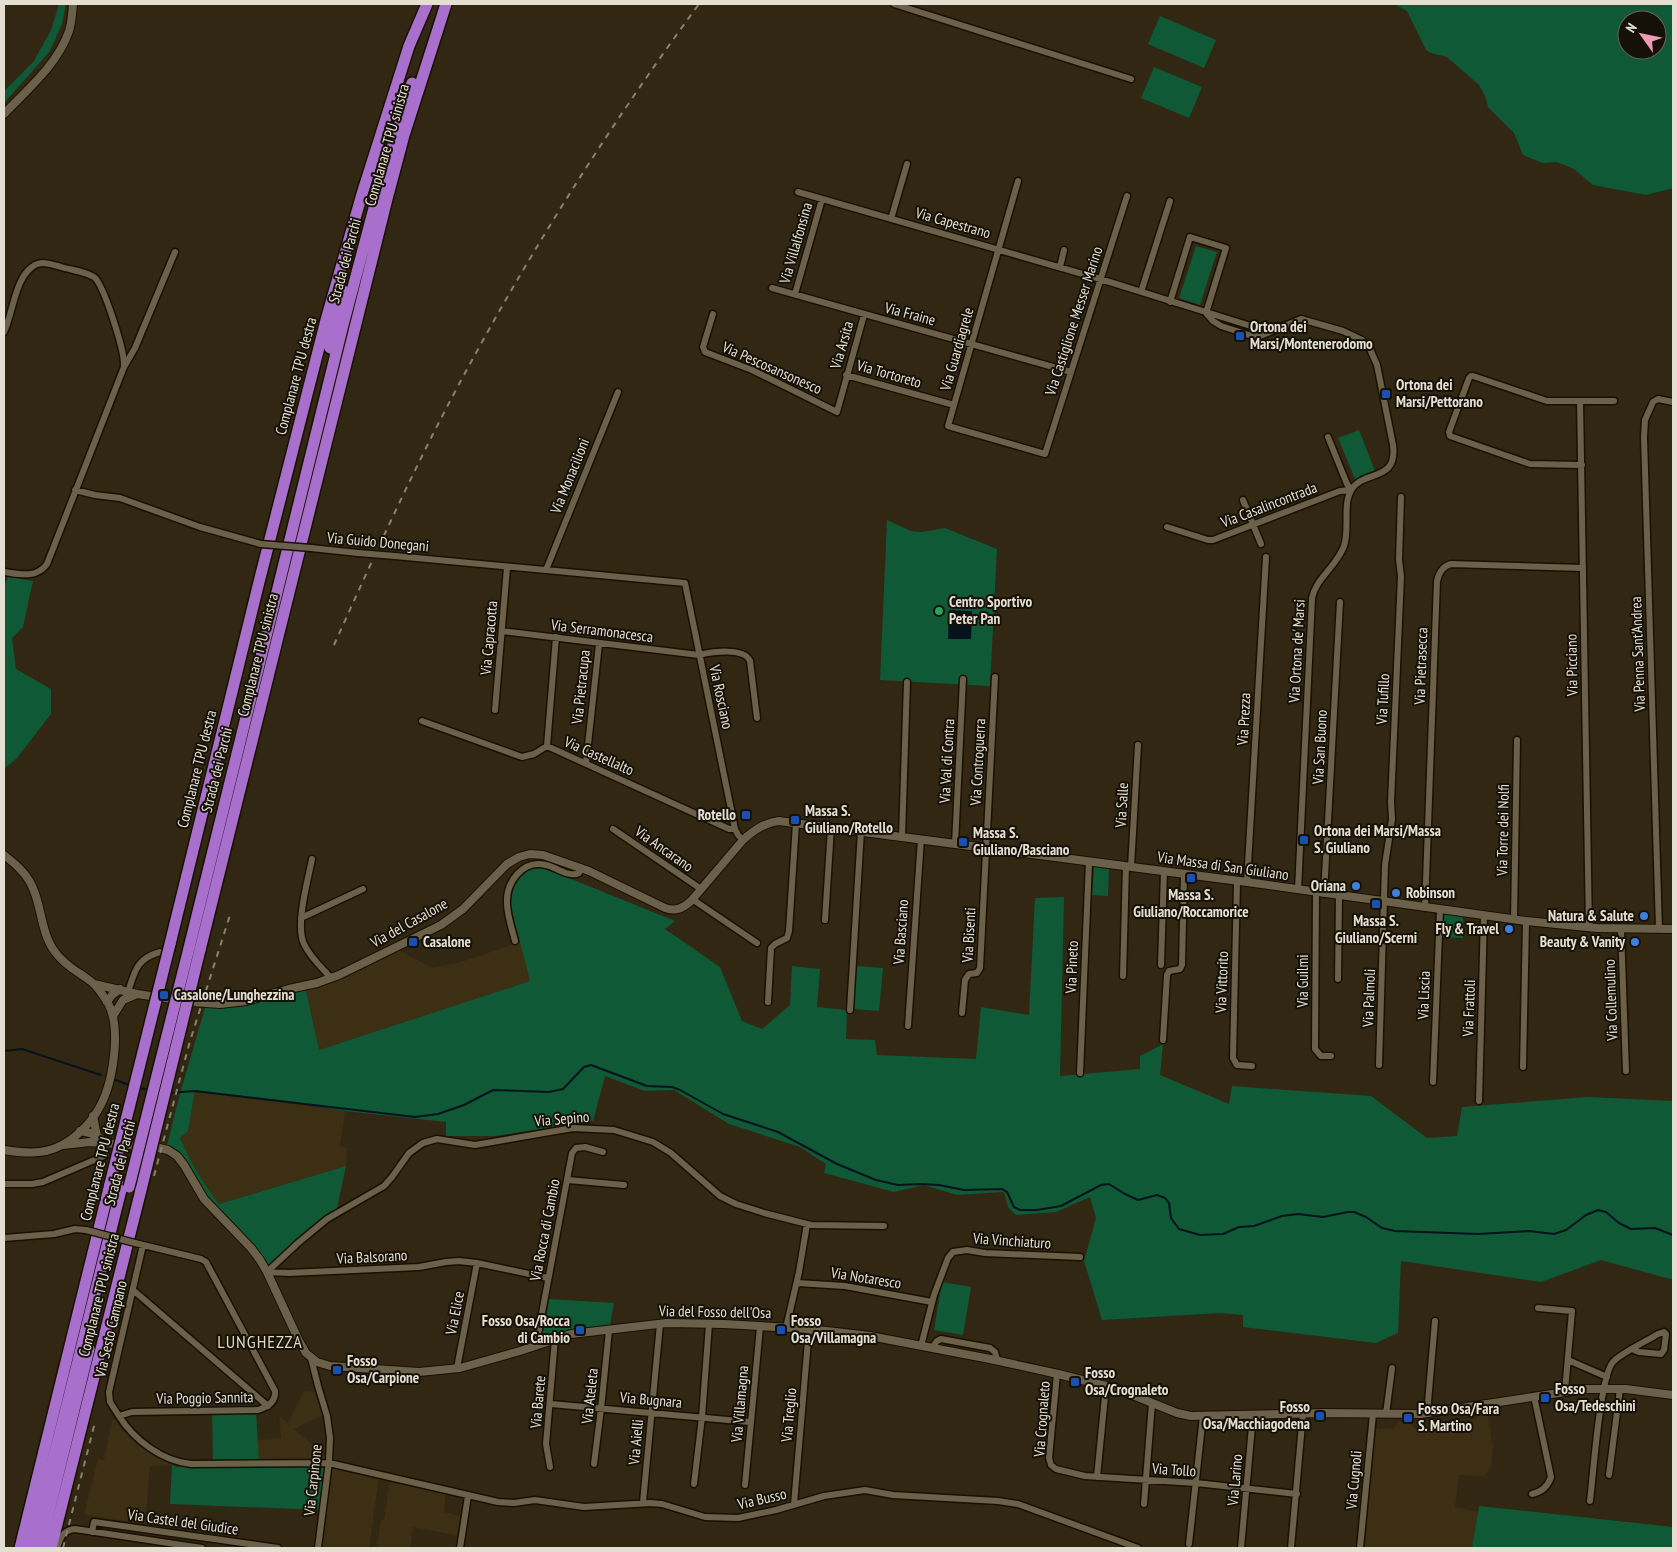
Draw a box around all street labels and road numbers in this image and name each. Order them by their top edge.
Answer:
street label: Complanare TPU sinistra [360,82,413,208]
street label: Via Villalfonsina [775,200,816,287]
street label: Via Capestrano [912,202,993,242]
street label: Strada dei Parchi [324,216,365,305]
street label: Via Castiglione Messer Marino [1040,244,1107,399]
street label: Via Fraine [882,297,938,329]
street label: Via Guardiagrele [935,305,977,394]
street label: Complanare TPU destra [271,315,320,437]
street label: Via Arsita [825,319,857,372]
street label: Via Pescosansonesco [718,337,825,398]
street label: Via Tortoreto [854,355,924,392]
street label: Via Monacilioni [545,435,593,517]
street label: Via Casalincontrada [1217,478,1320,532]
street label: Via Guido Donegani [325,528,430,555]
street label: Complanare TPU sinistra [233,591,282,718]
street label: Via Penna Sant'Andrea [1626,596,1649,713]
street label: Via Ortona de' Marsi [1284,599,1309,704]
street label: Via Capracotta [476,600,501,677]
street label: Via Serramonacesca [549,615,654,646]
street label: Via Pietrasecca [1410,627,1431,706]
street label: Via Picciano [1561,634,1582,697]
street label: Via Pietracupa [567,649,594,726]
street label: Via Rosciano [705,662,738,731]
street label: Via Tufillo [1372,673,1393,726]
street label: Via Prezza [1233,692,1254,747]
street label: Complanare TPU destra [173,708,220,830]
street label: Via San Buono [1308,709,1331,786]
street label: Via Val di Contra [935,718,958,805]
street label: Via Controguerra [966,718,989,807]
street label: Strada dei Parchi [197,725,236,814]
street label: Via Castellalto [560,731,637,779]
street label: Via Salle [1111,782,1132,829]
street label: Via Torre dei Nolfi [1492,784,1513,877]
street label: Via Ancarano [631,821,697,876]
street label: Via Massa di San Giuliano [1155,847,1290,884]
street label: Via del Casalone [367,894,451,952]
street label: Via Basciano [889,899,912,966]
street label: Via Bisenti [958,907,979,964]
street label: Via Pineto [1061,940,1082,995]
street label: Via Vittorito [1211,951,1232,1014]
street label: Via Guilmi [1293,954,1312,1009]
street label: Via Collemulino [1600,959,1621,1042]
street label: Via Palmoli [1358,969,1379,1028]
street label: Via Liscia [1413,970,1434,1021]
street label: Via Frattoli [1458,979,1479,1038]
street label: Complanare TPU destra [76,1101,123,1223]
street label: Via Sepino [533,1107,590,1130]
street label: Strada dei Parchi [100,1118,139,1207]
street label: Via Rocca di Cambio [525,1177,564,1284]
street label: Via Vinchiaturo [971,1228,1052,1253]
street label: Complanare TPU sinistra [74,1231,123,1358]
street label: Via Balsorano [335,1245,408,1268]
street label: Via Notaresco [829,1262,903,1292]
street label: Via Sesto Campano [90,1279,131,1380]
street label: Via Elice [441,1290,468,1337]
street label: Via del Fosso dell'Osa [658,1301,771,1322]
street label: Via Villamagna [727,1365,752,1444]
street label: Via Ateleta [577,1367,602,1426]
street label: Via Barete [526,1375,549,1430]
street label: Via Crognaleto [1029,1380,1054,1458]
street label: Via Poggio Sannita [155,1387,254,1408]
street label: Via Bugnara [618,1387,683,1412]
street label: Via Treglio [777,1387,800,1444]
street label: Via Aielli [624,1418,647,1467]
street label: Via Carpinone [299,1443,326,1518]
street label: Via Cugnoli [1341,1450,1366,1511]
street label: Via Larino [1223,1453,1246,1508]
street label: Via Tollo [1150,1458,1197,1481]
street label: Via Busso [735,1484,788,1514]
street label: Via Castel del Giudice [126,1504,240,1539]

